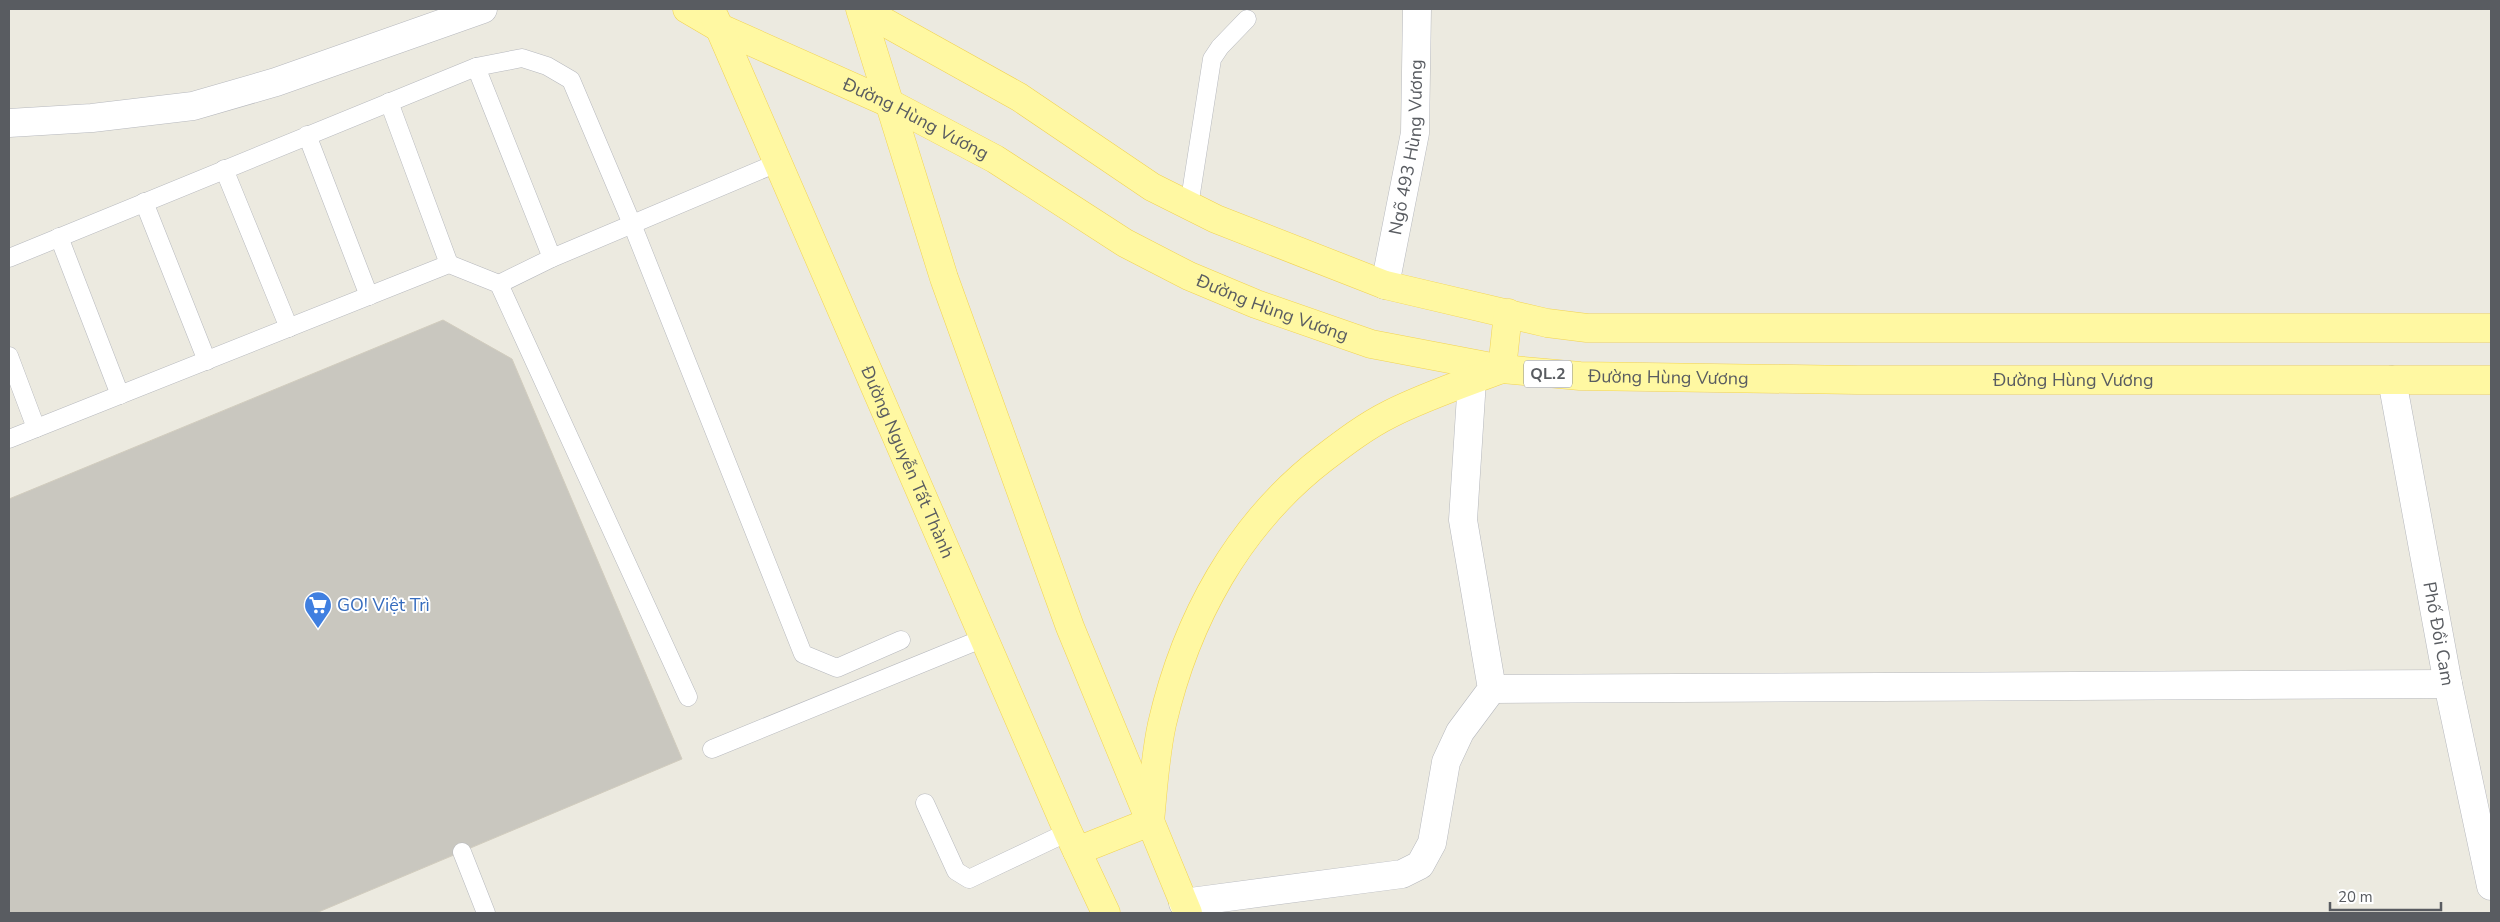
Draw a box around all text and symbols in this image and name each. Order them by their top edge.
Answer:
street label: Ngõ 493 Hùng Vương [1383,59,1428,237]
street label: Đường Hùng Vương [838,72,993,166]
street label: Đường Hùng Vương [1192,268,1352,347]
road number: QL.2 [1524,360,1572,388]
street label: Đường Nguyễn Tất Thành [855,361,960,562]
street label: Đường Hùng Vương [1587,364,1749,390]
street label: Đường Hùng Vương [1992,368,2154,392]
street label: Phố Đồi Cam [2417,580,2460,688]
supermarket icon: GO! Việt Trì [303,590,333,629]
place label: GO! Việt Trì [337,593,430,617]
scale bar [2330,880,2441,912]
text: 20 m [2338,887,2373,907]

